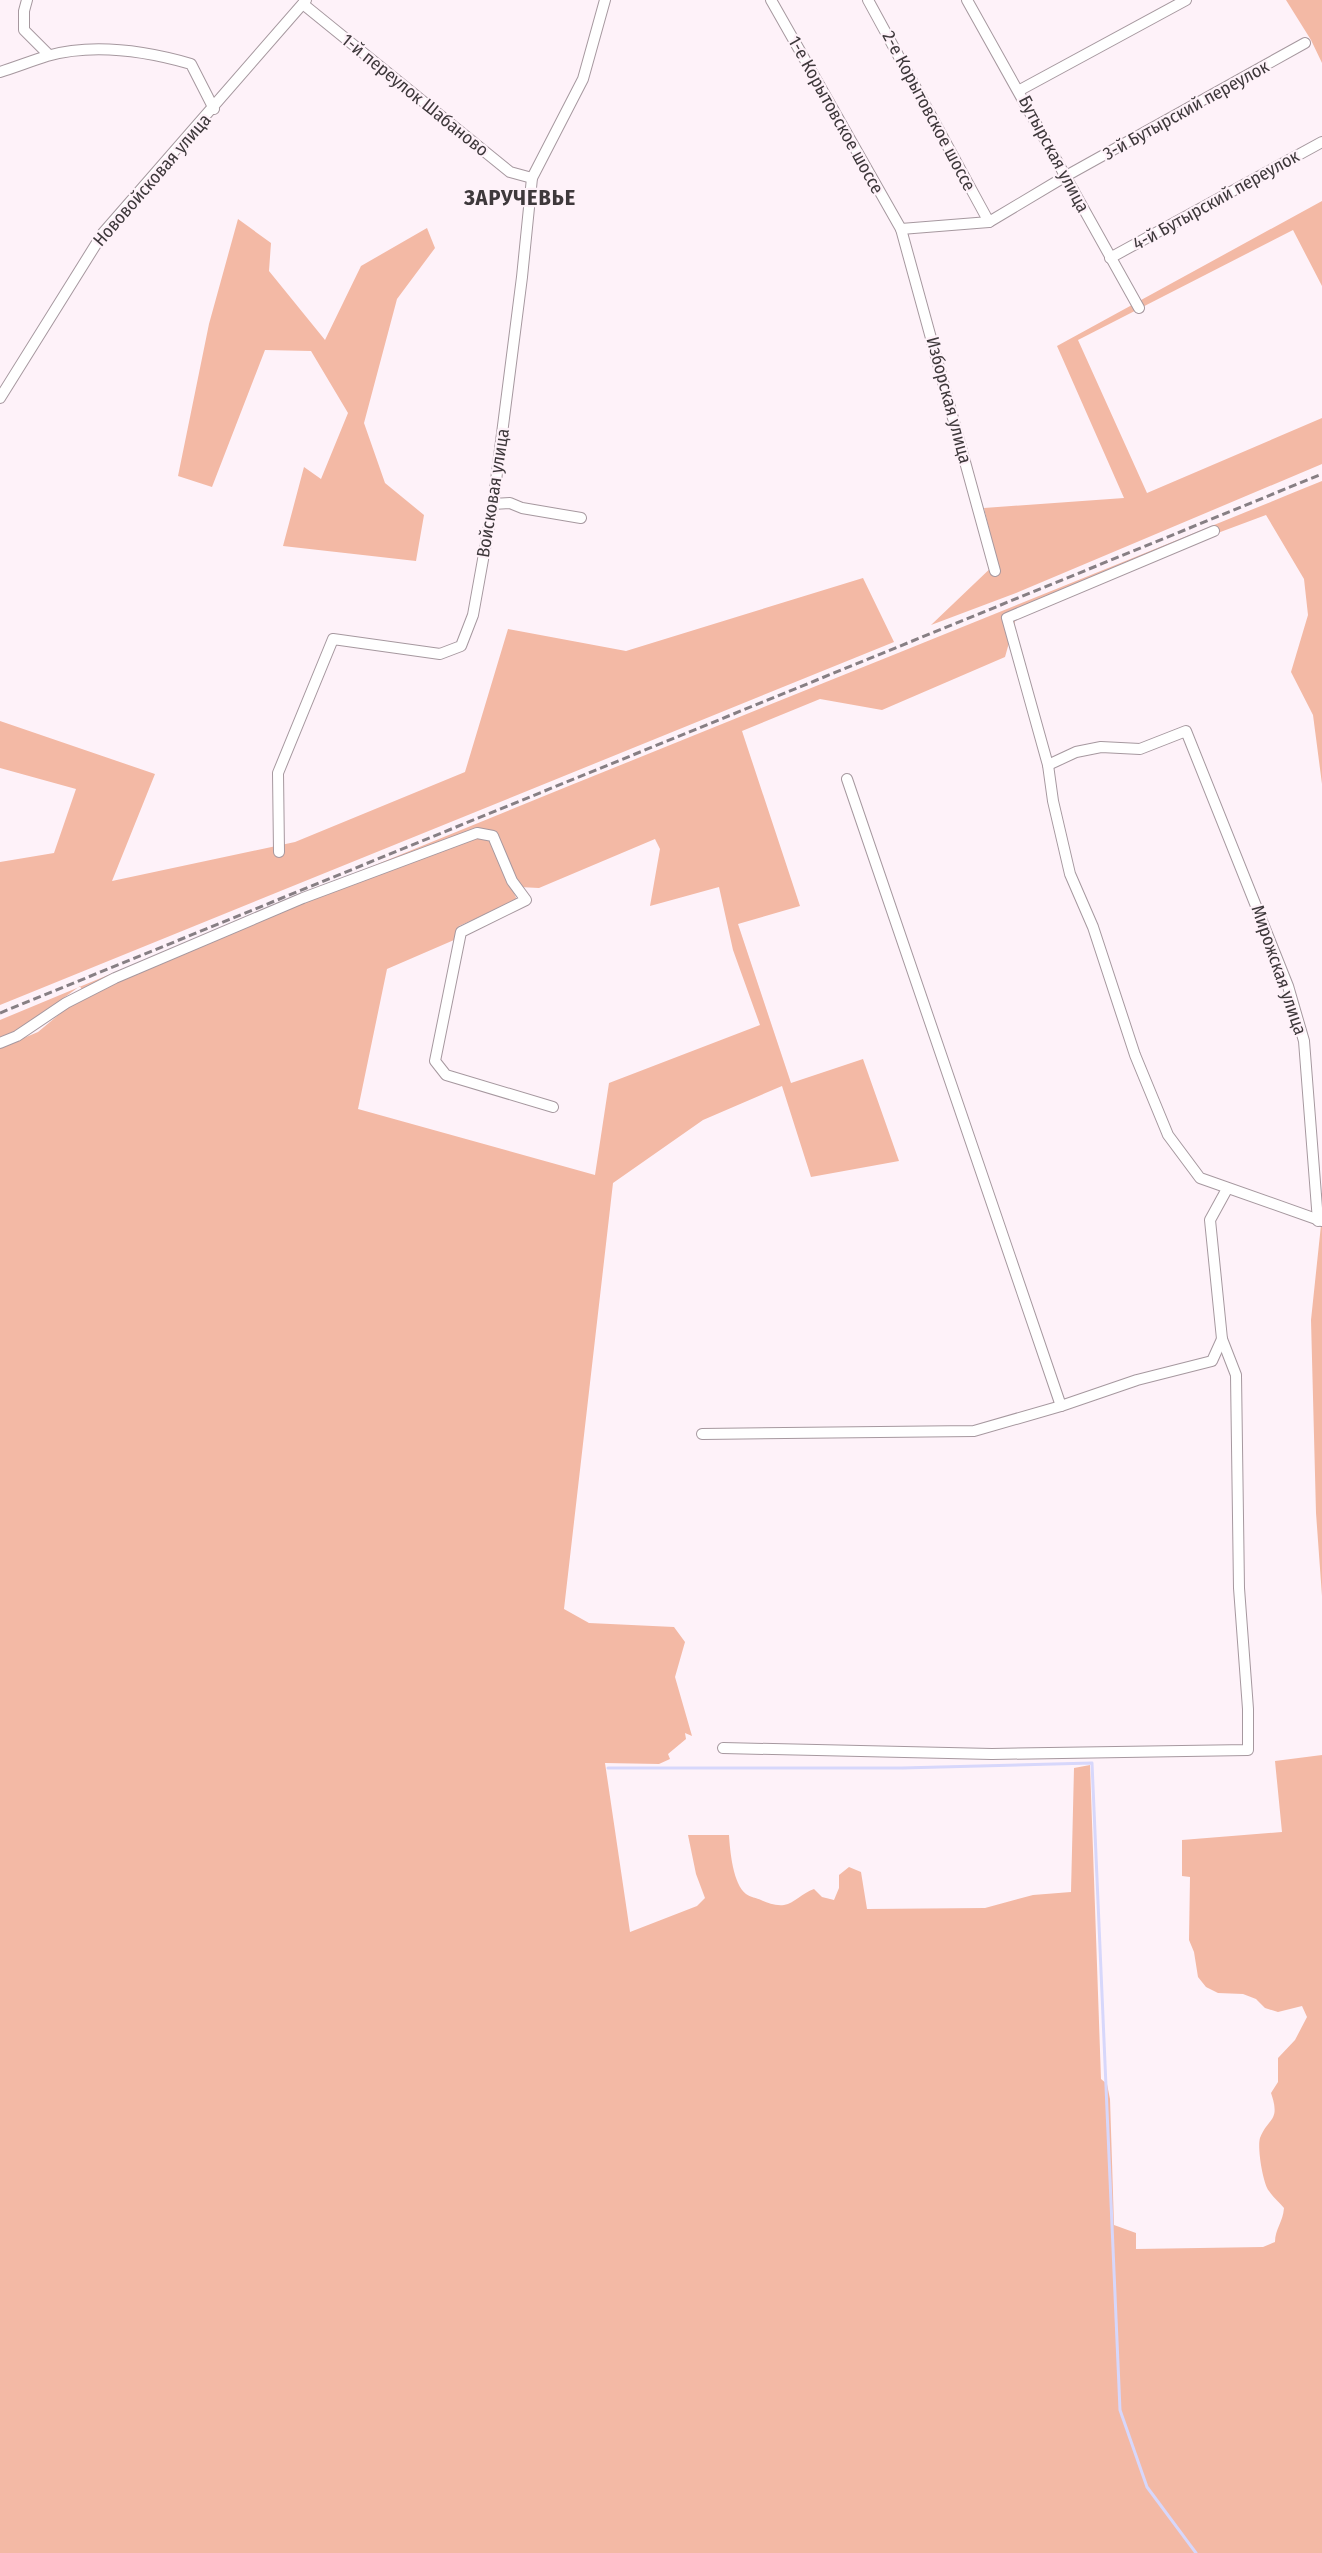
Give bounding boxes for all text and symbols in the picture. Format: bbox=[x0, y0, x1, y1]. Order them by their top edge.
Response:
street label: 2-е Корытовское шоссе bbox=[878, 27, 981, 195]
street label: 1-й переулок Шабаново bbox=[337, 29, 493, 161]
street label: 1-е Корытовское шоссе bbox=[783, 32, 889, 198]
street label: 3-й Бутырский переулок bbox=[1099, 55, 1273, 165]
street label: Бутырская улица bbox=[1014, 92, 1094, 216]
street label: Нововойсковая улица bbox=[88, 109, 216, 251]
street label: 4-й Бутырский переулок bbox=[1129, 145, 1304, 255]
district label: ЗАРУЧЕВЬЕ bbox=[463, 184, 576, 211]
street label: Изборская улица bbox=[922, 334, 977, 466]
street label: Войсковая улица bbox=[472, 427, 514, 559]
street label: Мирожская улица bbox=[1247, 902, 1312, 1038]

